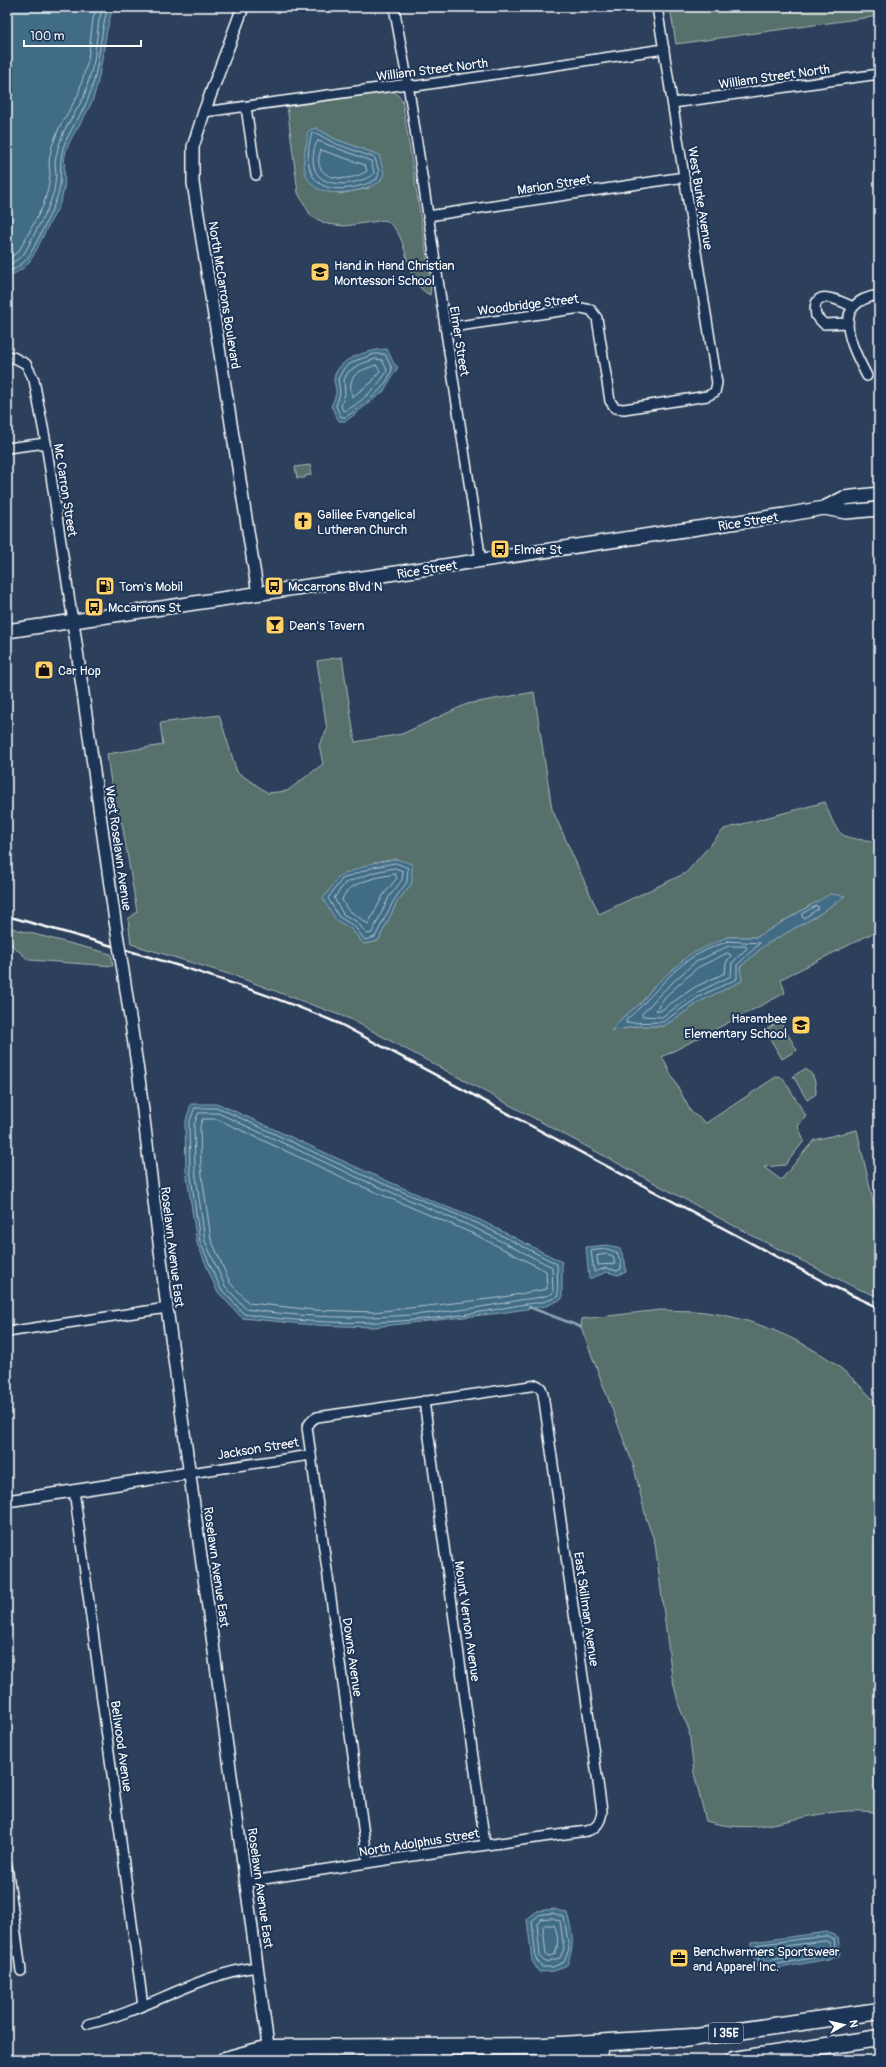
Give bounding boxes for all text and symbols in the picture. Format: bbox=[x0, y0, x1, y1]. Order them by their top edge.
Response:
scale bar bbox=[24, 22, 141, 48]
text: 100 m bbox=[30, 29, 65, 44]
street label: William Street North bbox=[375, 55, 489, 85]
street label: William Street North bbox=[717, 61, 831, 93]
street label: West Burke Avenue bbox=[684, 145, 716, 252]
street label: Marion Street bbox=[516, 171, 593, 199]
street label: North McCarrons Boulevard bbox=[204, 220, 244, 370]
place label: Hand in Hand Christian Montessori School bbox=[334, 258, 455, 289]
school or university icon: Hand in Hand Christian Montessori School bbox=[309, 261, 331, 283]
street label: Woodbridge Street bbox=[476, 291, 581, 319]
street label: Elmer Street bbox=[446, 305, 473, 378]
street label: Mc Carron Street bbox=[50, 442, 80, 539]
place label: Galilee Evangelical Lutheran Church bbox=[317, 507, 416, 538]
street label: Rice Street bbox=[717, 509, 780, 535]
church icon: Galilee Evangelical Lutheran Church bbox=[292, 510, 314, 532]
bus stop icon: Elmer St bbox=[489, 538, 511, 560]
place label: Elmer St bbox=[514, 542, 563, 558]
street label: Rice Street bbox=[396, 557, 459, 583]
fuel station icon: Tom's Mobil bbox=[94, 575, 116, 597]
bus stop icon: Mccarrons Blvd N bbox=[263, 575, 285, 597]
place label: Tom's Mobil bbox=[119, 579, 183, 595]
place label: Mccarrons Blvd N bbox=[288, 579, 383, 595]
bus stop icon: Mccarrons St bbox=[83, 596, 105, 618]
place label: Mccarrons St bbox=[108, 600, 182, 616]
bar icon: Dean's Tavern bbox=[264, 614, 286, 636]
place label: Dean's Tavern bbox=[289, 618, 365, 634]
shop icon: Car Hop bbox=[33, 659, 55, 681]
place label: Car Hop bbox=[58, 663, 101, 679]
street label: West Roselawn Avenue bbox=[101, 785, 135, 912]
place label: Harambee Elementary School bbox=[684, 1011, 788, 1042]
school or university icon: Harambee Elementary School bbox=[790, 1014, 812, 1036]
street label: Roselawn Avenue East bbox=[157, 1186, 187, 1309]
street label: Jackson Street bbox=[216, 1435, 301, 1463]
street label: Roselawn Avenue East bbox=[200, 1506, 232, 1629]
street label: East Skillman Avenue bbox=[570, 1551, 602, 1668]
street label: Mount Vernon Avenue bbox=[451, 1560, 483, 1683]
street label: Downs Avenue bbox=[339, 1617, 366, 1698]
street label: Bellwood Avenue bbox=[107, 1700, 135, 1793]
street label: North Adolphus Street bbox=[358, 1825, 481, 1860]
street label: Roselawn Avenue East bbox=[244, 1827, 276, 1950]
place label: Benchwarmers Sportswear and Apparel Inc. bbox=[693, 1944, 840, 1975]
office icon: Benchwarmers Sportswear and Apparel Inc. bbox=[668, 1947, 690, 1969]
north arrow bbox=[824, 2005, 864, 2045]
text: N bbox=[846, 2019, 860, 2029]
road number: I 35E bbox=[709, 2023, 743, 2043]

